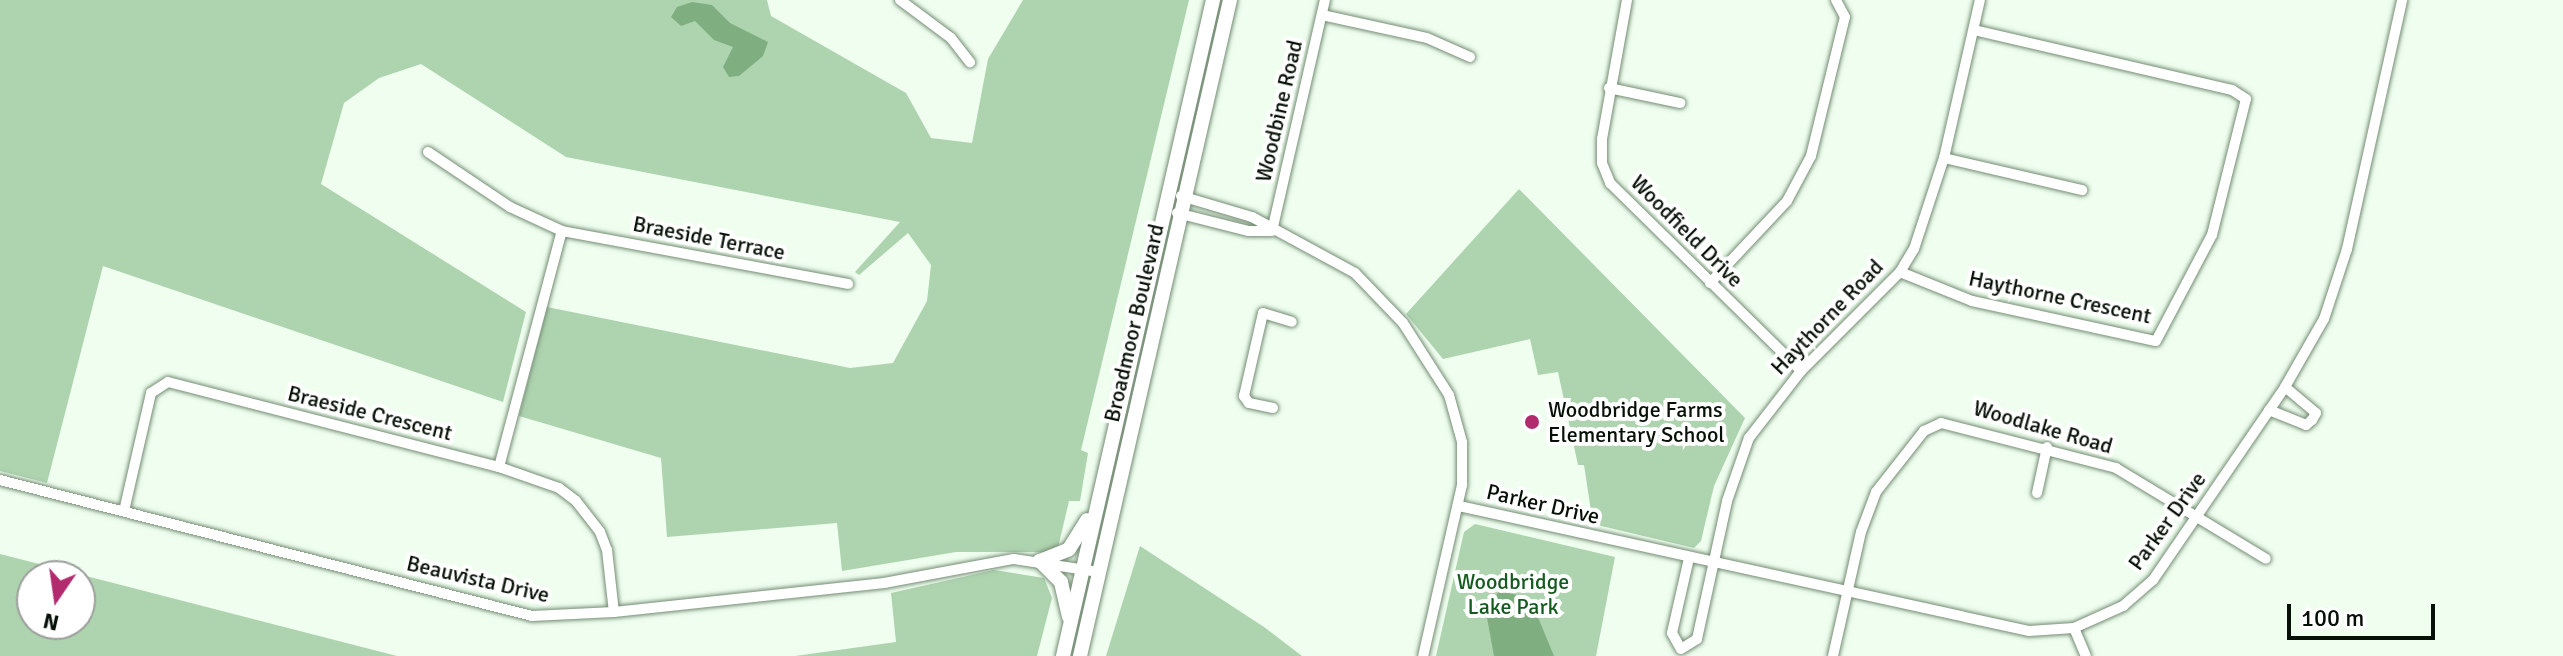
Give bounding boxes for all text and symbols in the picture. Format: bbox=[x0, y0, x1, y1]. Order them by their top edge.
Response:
street label: Woodbine Road bbox=[1250, 37, 1308, 185]
street label: Woodfield Drive bbox=[1625, 169, 1749, 293]
street label: Braeside Terrace bbox=[631, 210, 787, 266]
street label: Broadmoor Boulevard bbox=[1098, 221, 1170, 425]
street label: Haythorne Road bbox=[1765, 254, 1889, 380]
street label: Haythorne Crescent bbox=[1966, 265, 2154, 329]
street label: Braeside Crescent bbox=[285, 380, 455, 446]
street label: Woodlake Road bbox=[1970, 395, 2116, 459]
place label: Woodbridge Farms Elementary School bbox=[1548, 396, 1725, 448]
marker: Woodbridge Farms Elementary School bbox=[1523, 413, 1541, 431]
street label: Parker Drive bbox=[2123, 467, 2211, 575]
street label: Parker Drive bbox=[1484, 478, 1602, 530]
street label: Beauvista Drive bbox=[404, 550, 552, 608]
north arrow bbox=[16, 560, 96, 640]
park label: Woodbridge Lake Park bbox=[1457, 568, 1569, 620]
scale bar bbox=[2291, 588, 2439, 638]
text: 100 m bbox=[2301, 603, 2364, 633]
text: N bbox=[40, 607, 61, 637]

